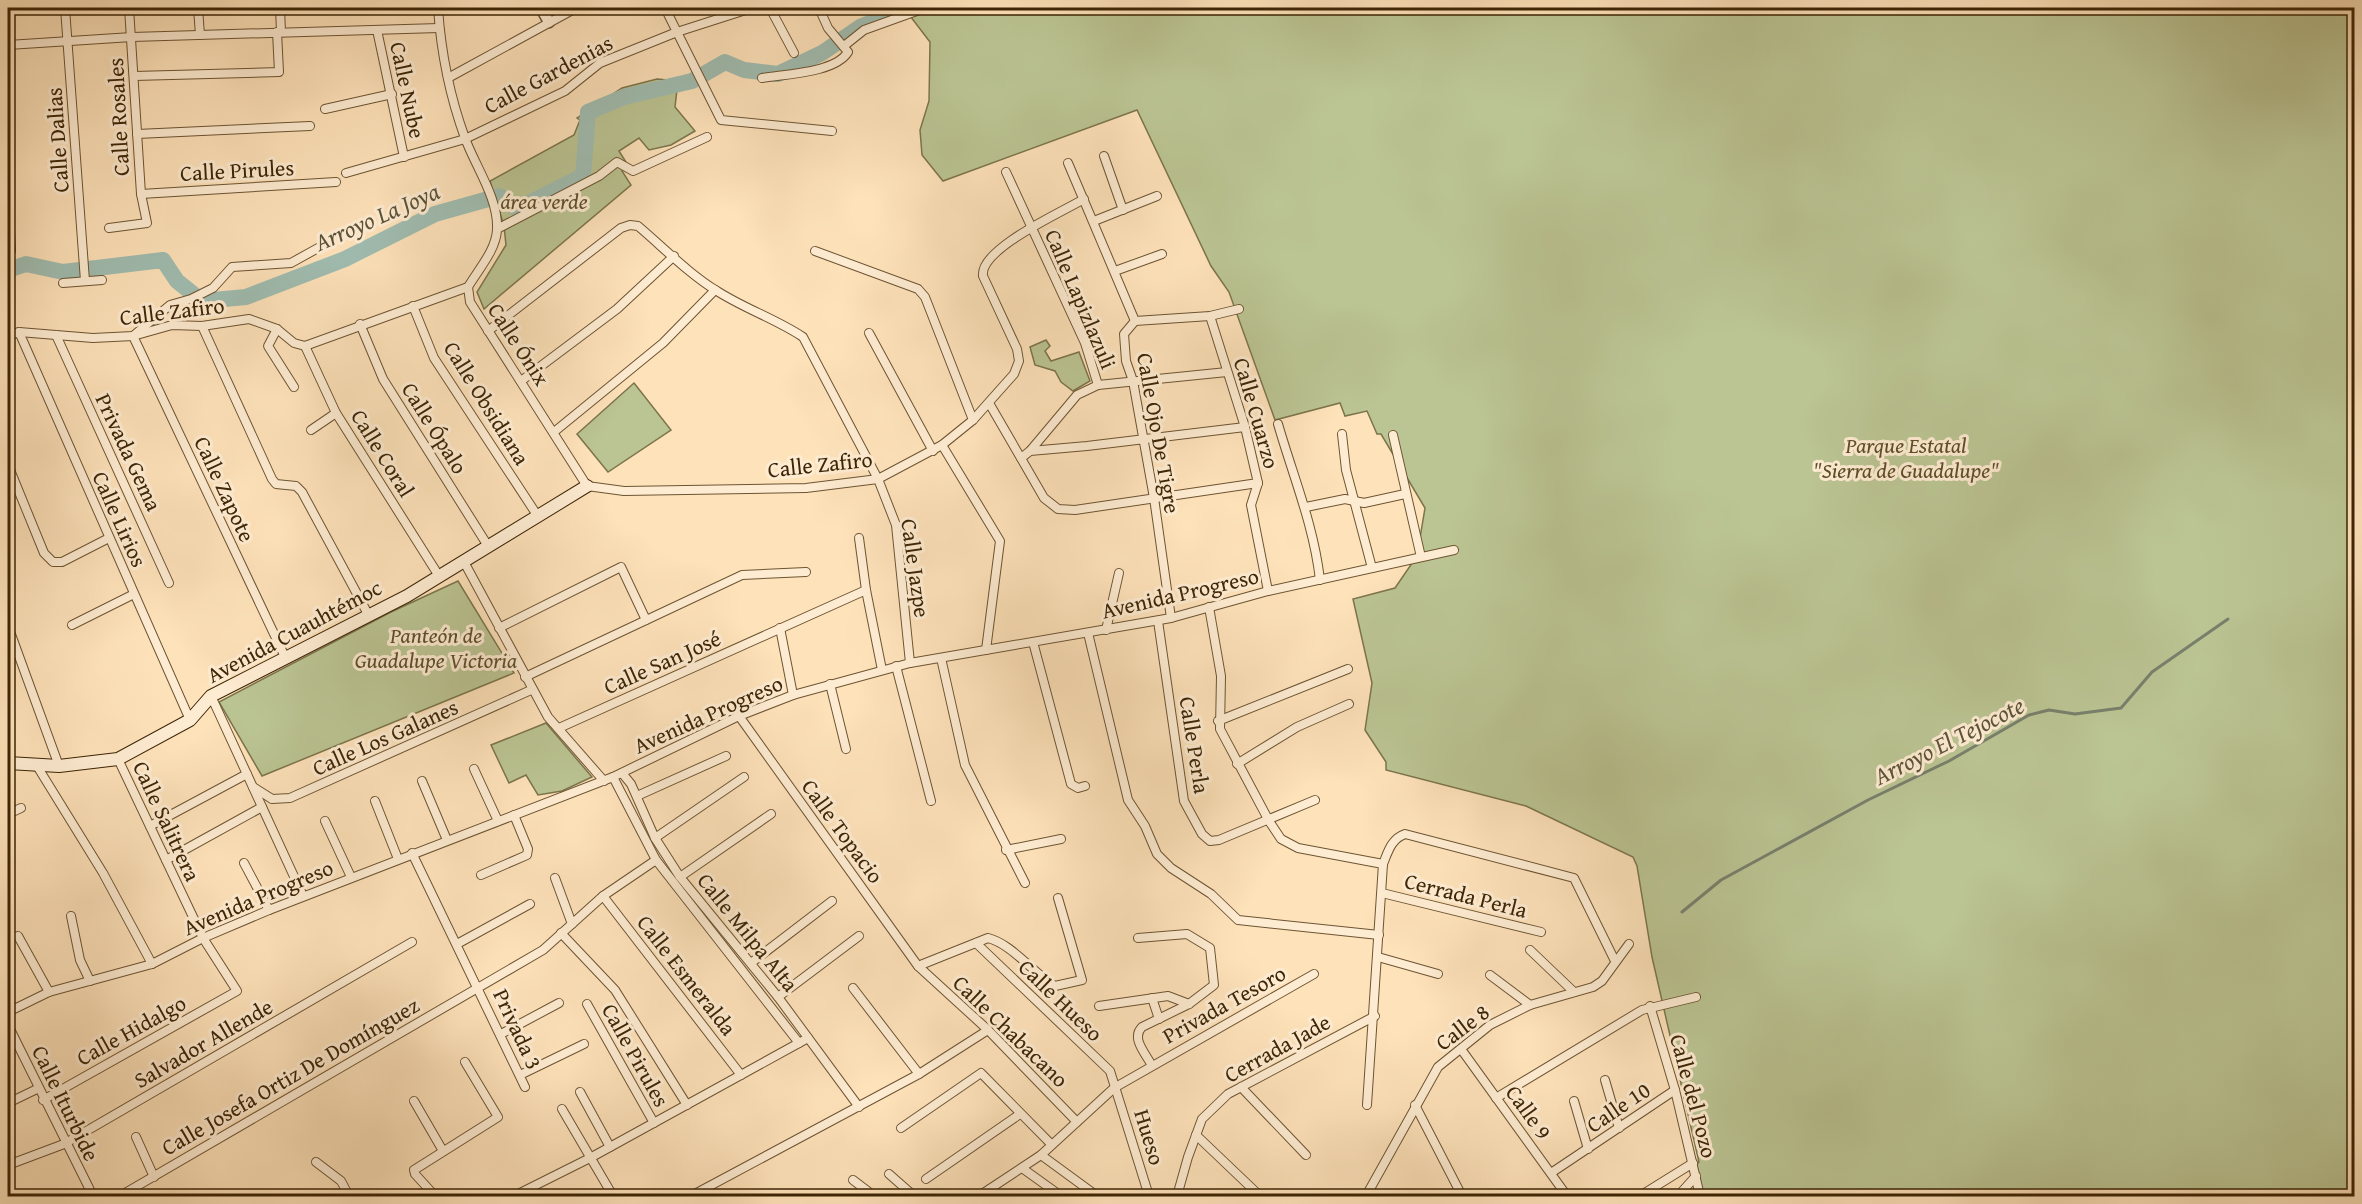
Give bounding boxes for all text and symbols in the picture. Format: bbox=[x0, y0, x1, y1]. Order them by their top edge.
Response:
street label: Calle Gardenias bbox=[478, 27, 618, 121]
street label: Calle Nube bbox=[382, 39, 434, 141]
street label: Calle Rosales bbox=[99, 57, 137, 177]
street label: Calle Dalias bbox=[37, 86, 77, 194]
street label: Calle Pirules bbox=[179, 151, 295, 189]
water label: Arroyo La Joya bbox=[308, 173, 445, 260]
park label: área verde bbox=[500, 185, 588, 217]
street label: Calle Lapizlazuli bbox=[1037, 224, 1125, 374]
street label: Calle Zafiro bbox=[118, 289, 226, 333]
street label: Calle Ónix bbox=[480, 296, 558, 392]
street label: Calle Obsidiana bbox=[436, 335, 538, 472]
street label: Calle Ojo De Tigre bbox=[1129, 350, 1189, 516]
street label: Calle Cuarzo bbox=[1226, 354, 1288, 472]
street label: Calle Ópalo bbox=[394, 376, 476, 480]
street label: Privada Gema bbox=[88, 388, 171, 517]
street label: Calle Coral bbox=[343, 403, 423, 503]
park label: Parque Estatal "Sierra de Guadalupe" bbox=[1813, 429, 1999, 486]
street label: Calle Zapote bbox=[187, 431, 263, 547]
street label: Calle Zafiro bbox=[766, 443, 874, 485]
street label: Calle Lirios bbox=[85, 466, 155, 572]
street label: Calle Jazpe bbox=[893, 517, 939, 619]
street label: Avenida Progreso bbox=[1098, 559, 1262, 627]
street label: Avenida Cuauhtémoc bbox=[201, 571, 387, 691]
park label: Panteón de Guadalupe Victoria bbox=[355, 619, 517, 676]
street label: Calle San José bbox=[598, 622, 726, 702]
street label: Avenida Progreso bbox=[628, 667, 788, 761]
water label: Arroyo El Tejocote bbox=[1867, 687, 2030, 794]
street label: Calle Los Galanes bbox=[307, 691, 463, 783]
street label: Calle Perla bbox=[1172, 694, 1219, 796]
street label: Calle Salitrera bbox=[125, 756, 209, 887]
street label: Calle Topacio bbox=[794, 772, 892, 890]
street label: Avenida Progreso bbox=[178, 851, 338, 943]
street label: Cerrada Perla bbox=[1401, 864, 1531, 926]
street label: Calle Milpa Alta bbox=[690, 866, 806, 999]
street label: Calle Esmeralda bbox=[630, 908, 745, 1043]
street label: Calle Hueso bbox=[1012, 951, 1110, 1049]
street label: Privada Tesoro bbox=[1156, 957, 1292, 1051]
street label: Calle Chabacano bbox=[946, 967, 1076, 1095]
street label: Privada 3 bbox=[485, 983, 551, 1075]
street label: Calle Hidalgo bbox=[70, 987, 192, 1073]
street label: Calle Josefa Ortiz De Domínguez bbox=[155, 989, 425, 1163]
street label: Salvador Allende bbox=[128, 990, 278, 1096]
street label: Calle 8 bbox=[1428, 996, 1496, 1058]
street label: Calle Pirules bbox=[594, 997, 678, 1113]
street label: Cerrada Jade bbox=[1218, 1006, 1336, 1090]
street label: Calle del Pozo bbox=[1662, 1031, 1726, 1161]
street label: Calle Iturbide bbox=[24, 1040, 108, 1166]
street label: Calle 10 bbox=[1580, 1074, 1656, 1140]
street label: Calle 9 bbox=[1498, 1078, 1560, 1146]
street label: Hueso bbox=[1126, 1105, 1174, 1169]

